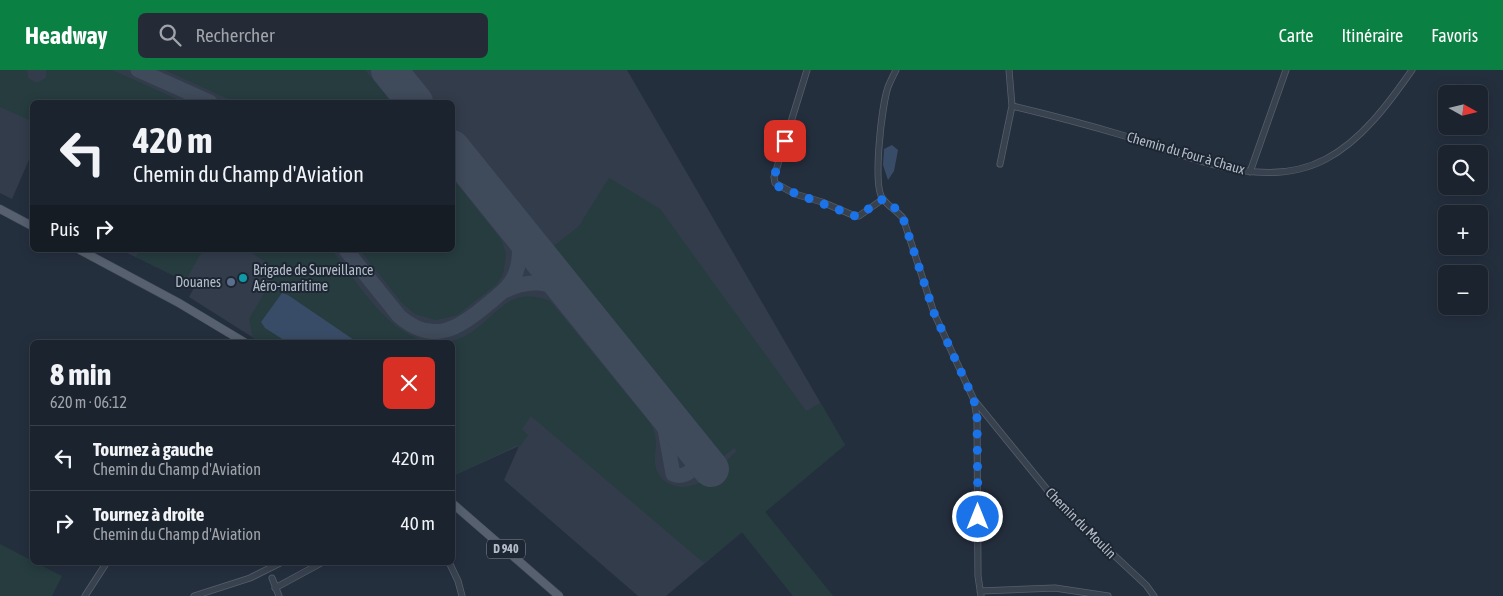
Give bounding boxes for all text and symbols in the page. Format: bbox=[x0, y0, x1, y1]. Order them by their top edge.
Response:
search box bbox=[138, 13, 488, 58]
icon: search bbox=[156, 21, 184, 49]
text: Headway bbox=[25, 22, 108, 49]
text: Rechercher bbox=[196, 24, 275, 46]
text: Carte bbox=[1279, 25, 1313, 46]
text: Itinéraire bbox=[1341, 25, 1403, 46]
text: Favoris bbox=[1431, 25, 1478, 46]
north arrow bbox=[1438, 85, 1488, 135]
map controls bbox=[1438, 85, 1488, 315]
icon: left bbox=[50, 120, 115, 185]
text: 420 m bbox=[133, 120, 212, 160]
pin bbox=[764, 120, 806, 162]
icon: arrive bbox=[771, 127, 799, 155]
street label: Chemin du Four à Chaux bbox=[1125, 129, 1247, 178]
button: search bbox=[1438, 145, 1488, 195]
text: Chemin du Champ d'Aviation bbox=[133, 161, 364, 187]
button: + bbox=[1438, 205, 1488, 255]
icon: right bbox=[90, 215, 118, 243]
text: Puis bbox=[50, 218, 80, 240]
place label: Brigade de Surveillance Aéro-maritime bbox=[253, 262, 373, 294]
button: − bbox=[1438, 265, 1488, 315]
marker: Brigade de Surveillance Aéro-maritime bbox=[237, 272, 249, 284]
place label: Douanes bbox=[175, 274, 221, 290]
marker: Douanes bbox=[225, 276, 237, 288]
text: 8 min bbox=[50, 357, 111, 391]
button: close bbox=[383, 357, 435, 409]
text: 620 m · 06:12 bbox=[50, 393, 127, 411]
text: Tournez à gauche bbox=[93, 438, 213, 460]
icon: left bbox=[50, 444, 78, 472]
text: 420 m bbox=[392, 447, 435, 469]
text: Chemin du Champ d'Aviation bbox=[93, 460, 261, 478]
street label: Chemin du Moulin bbox=[1042, 484, 1120, 562]
position arrow bbox=[951, 490, 1003, 542]
text: Tournez à droite bbox=[93, 503, 204, 525]
icon: right bbox=[50, 509, 78, 537]
text: 40 m bbox=[401, 512, 435, 534]
text: Chemin du Champ d'Aviation bbox=[93, 525, 261, 543]
road number: D 940 bbox=[487, 539, 525, 558]

